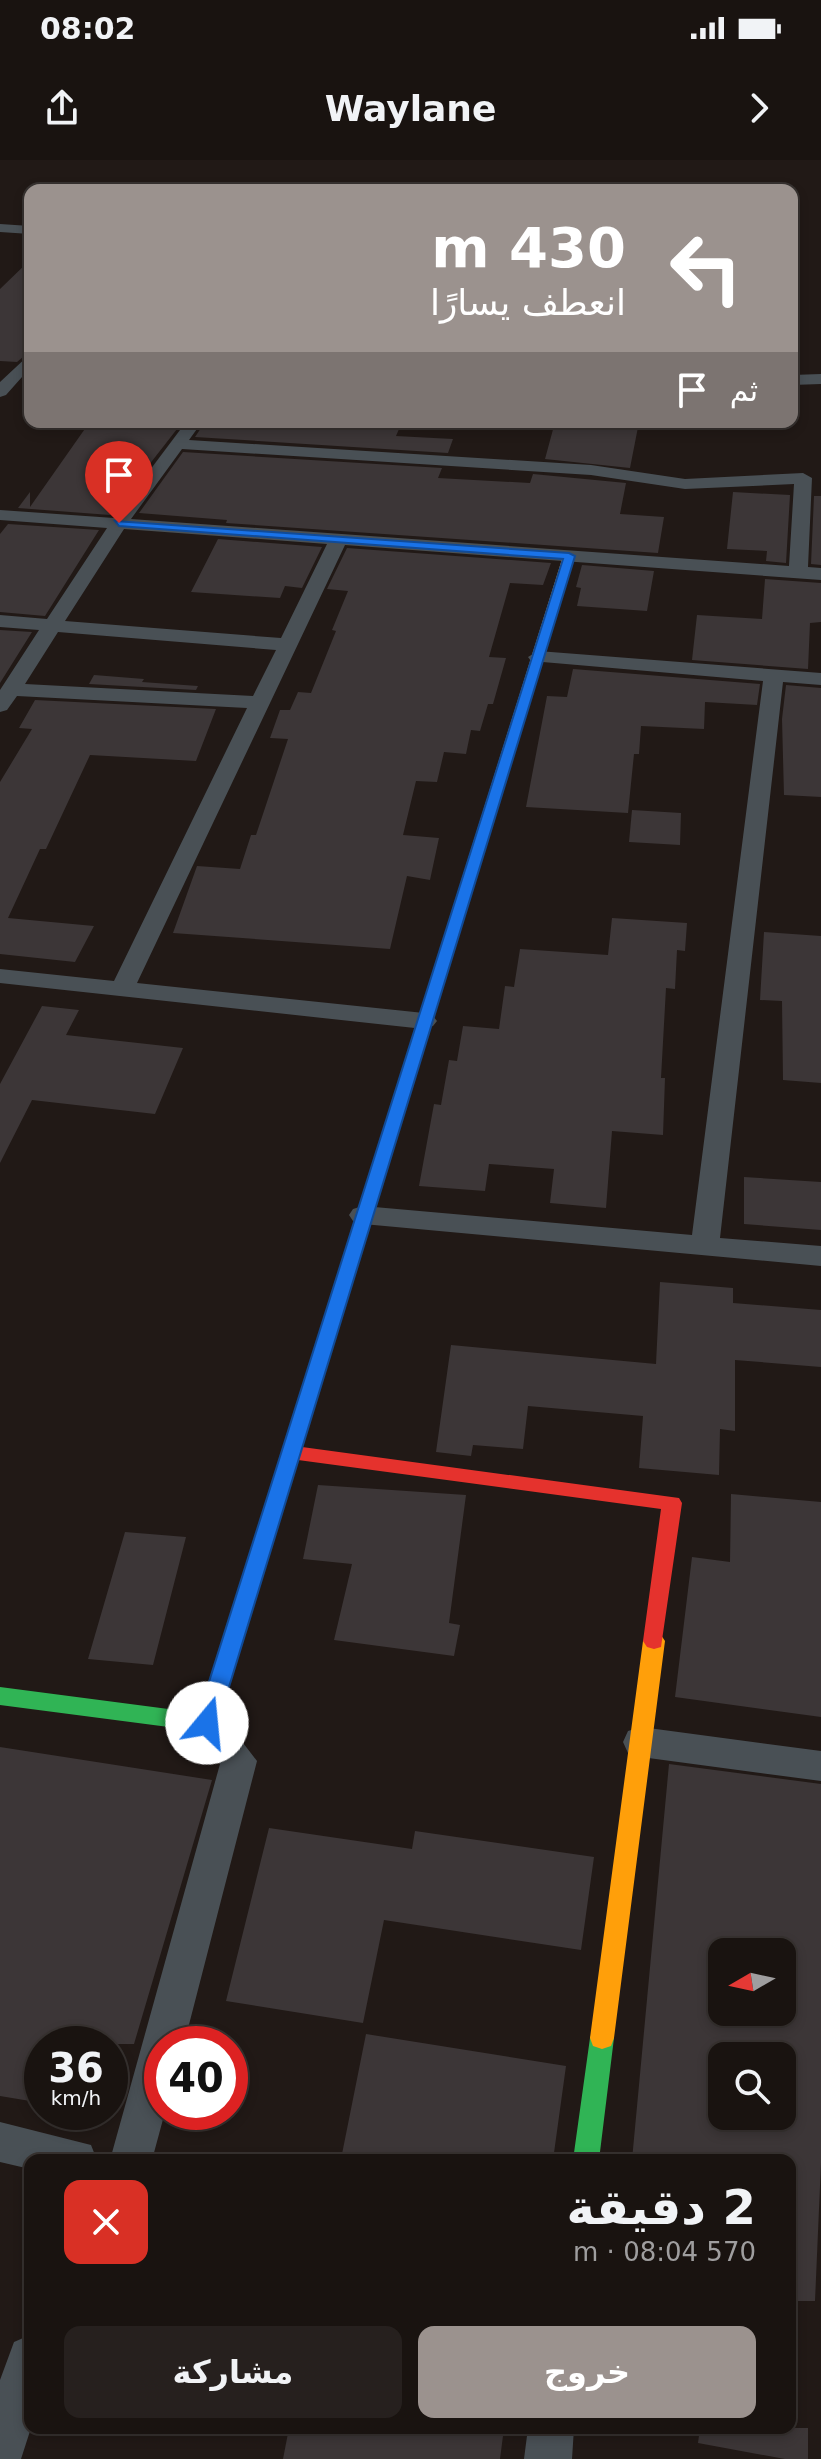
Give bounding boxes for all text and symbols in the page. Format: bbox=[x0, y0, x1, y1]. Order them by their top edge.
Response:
text: 08:02 bbox=[40, 11, 136, 46]
icon: share bbox=[40, 86, 84, 130]
icon: forward bbox=[737, 86, 781, 130]
text: Waylane bbox=[325, 88, 496, 129]
text: 430 m bbox=[431, 215, 626, 280]
icon: left bbox=[654, 216, 758, 320]
text: انعطف يسارًا bbox=[430, 282, 626, 323]
icon: arrive bbox=[670, 368, 714, 412]
text: ثم bbox=[730, 373, 758, 408]
pin bbox=[85, 441, 153, 523]
icon: arrive bbox=[97, 453, 141, 497]
position arrow bbox=[165, 1681, 249, 1765]
north arrow bbox=[708, 1938, 796, 2026]
map controls bbox=[708, 1938, 796, 2130]
speed limit sign: 40 bbox=[144, 2026, 248, 2130]
button: search bbox=[708, 2042, 796, 2130]
text: 36 bbox=[48, 2045, 104, 2091]
text: km/h bbox=[51, 2086, 101, 2110]
text: 2 دقيقة bbox=[567, 2179, 756, 2235]
button: close bbox=[64, 2180, 148, 2264]
text: 570 m · 08:04 bbox=[573, 2237, 756, 2267]
button: مشاركة bbox=[64, 2326, 402, 2418]
button: خروج bbox=[418, 2326, 756, 2418]

